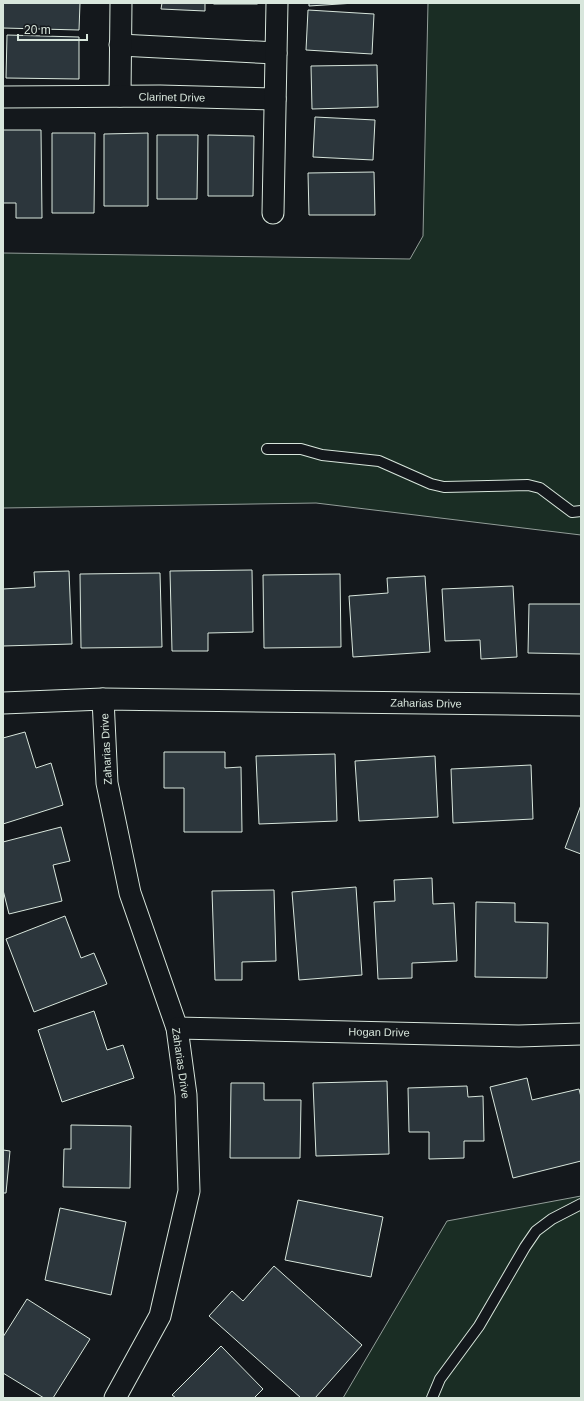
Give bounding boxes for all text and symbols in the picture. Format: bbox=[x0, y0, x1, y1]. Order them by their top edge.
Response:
scale bar bbox=[18, 16, 87, 42]
text: 20 m bbox=[24, 23, 51, 37]
street label: Clarinet Drive bbox=[139, 90, 205, 104]
street label: Zaharias Drive bbox=[390, 696, 462, 710]
street label: Zaharias Drive bbox=[98, 713, 114, 785]
street label: Hogan Drive bbox=[348, 1025, 410, 1039]
street label: Zaharias Drive bbox=[170, 1027, 192, 1099]

